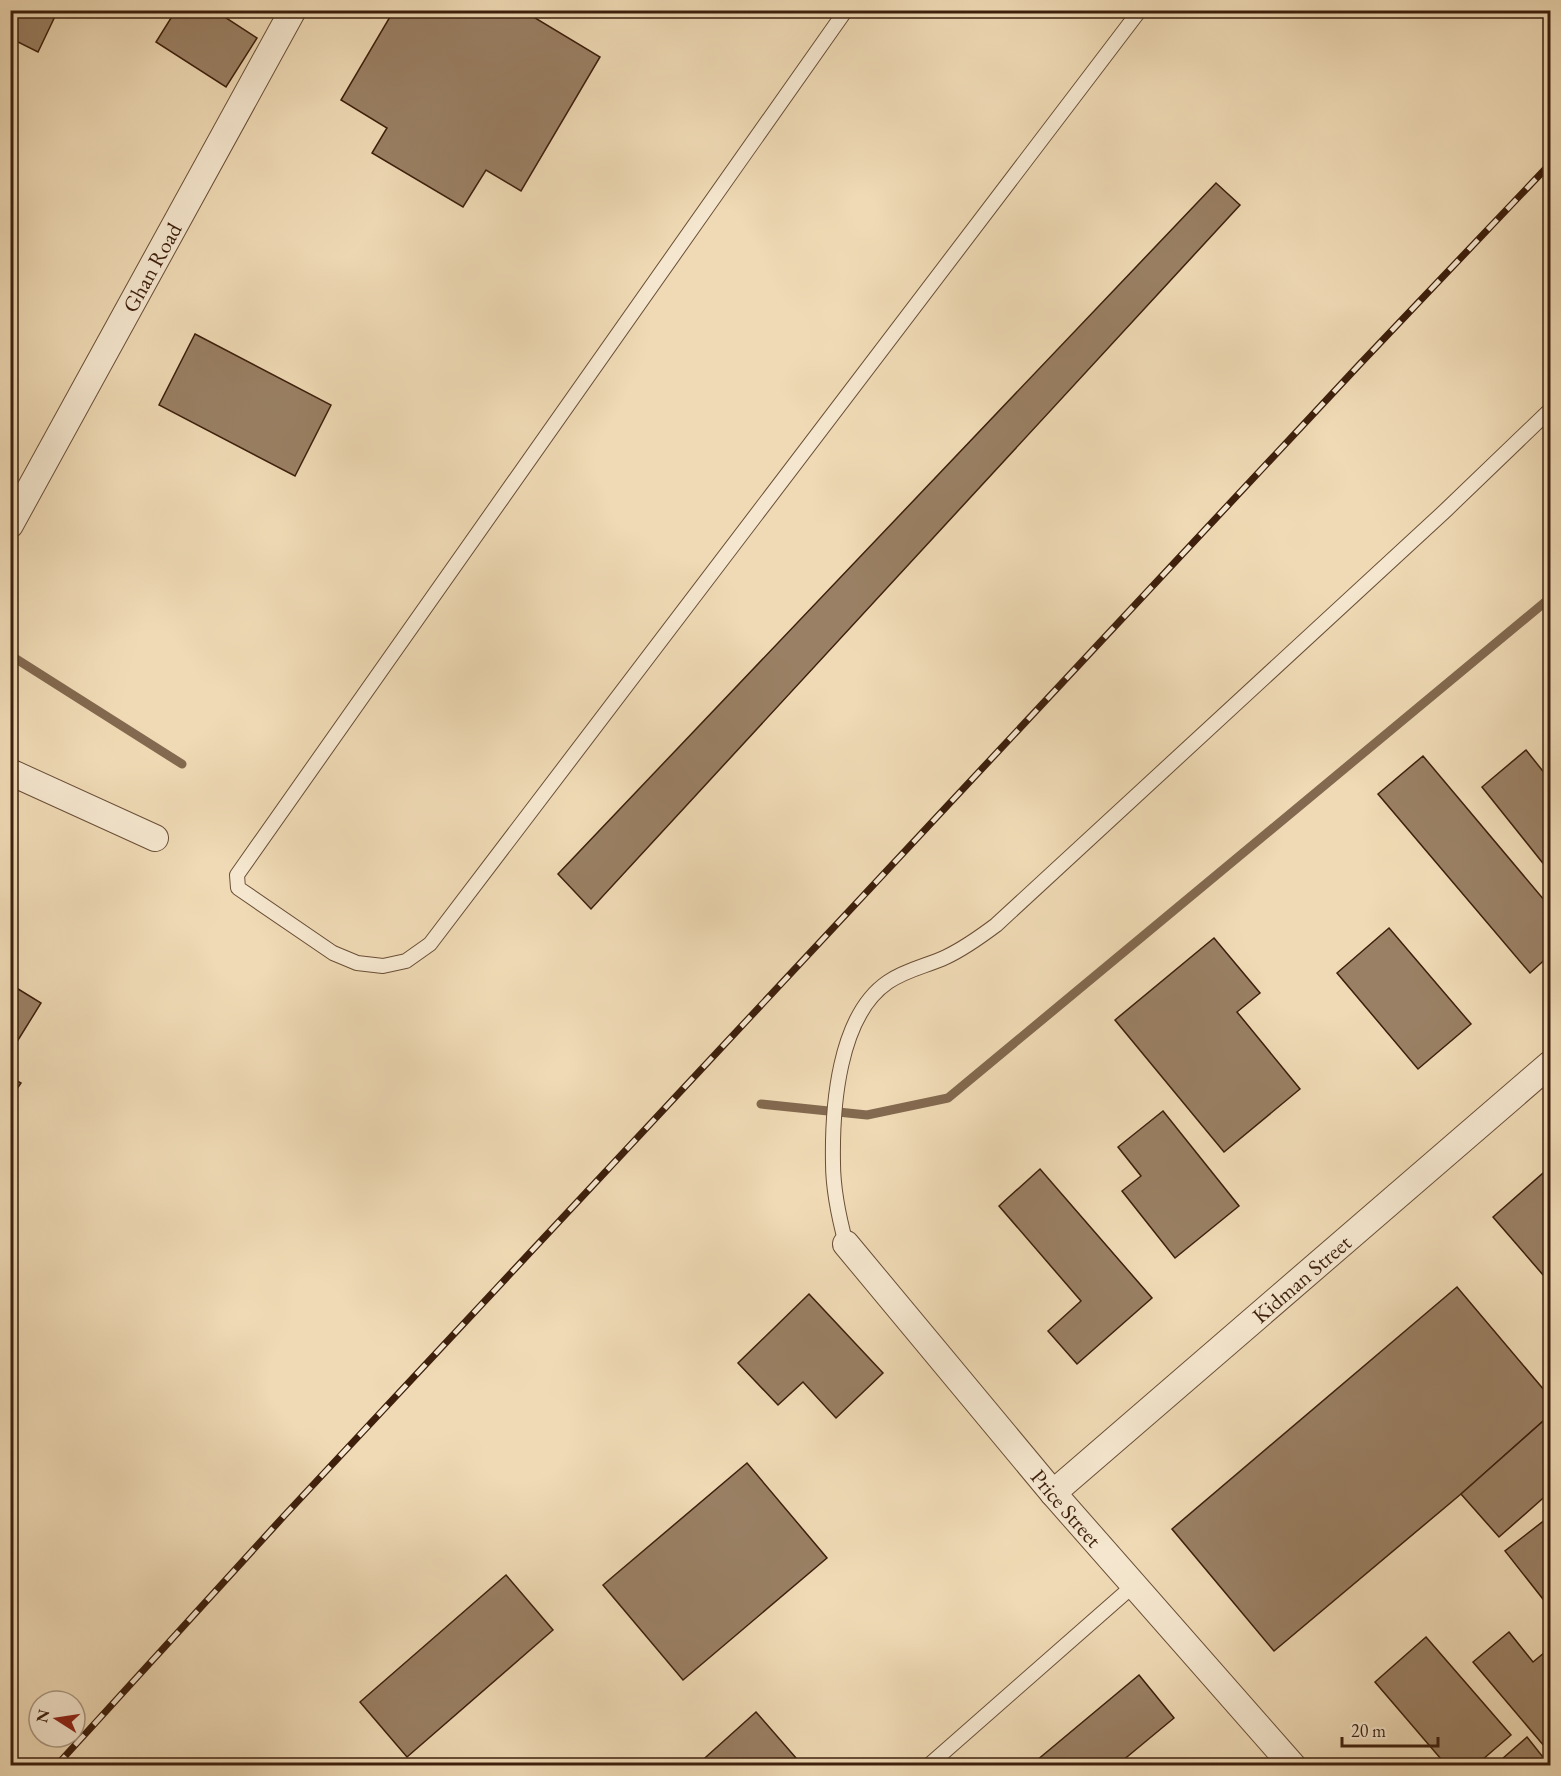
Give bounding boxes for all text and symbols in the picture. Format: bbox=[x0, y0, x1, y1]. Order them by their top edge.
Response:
street label: Ghan Road bbox=[115, 217, 188, 317]
street label: Kidman Street bbox=[1246, 1228, 1357, 1329]
street label: Price Street bbox=[1024, 1463, 1109, 1553]
north arrow bbox=[27, 1689, 87, 1749]
text: N bbox=[31, 1707, 54, 1725]
scale bar bbox=[1342, 1710, 1438, 1748]
text: 20 m bbox=[1351, 1719, 1386, 1742]

